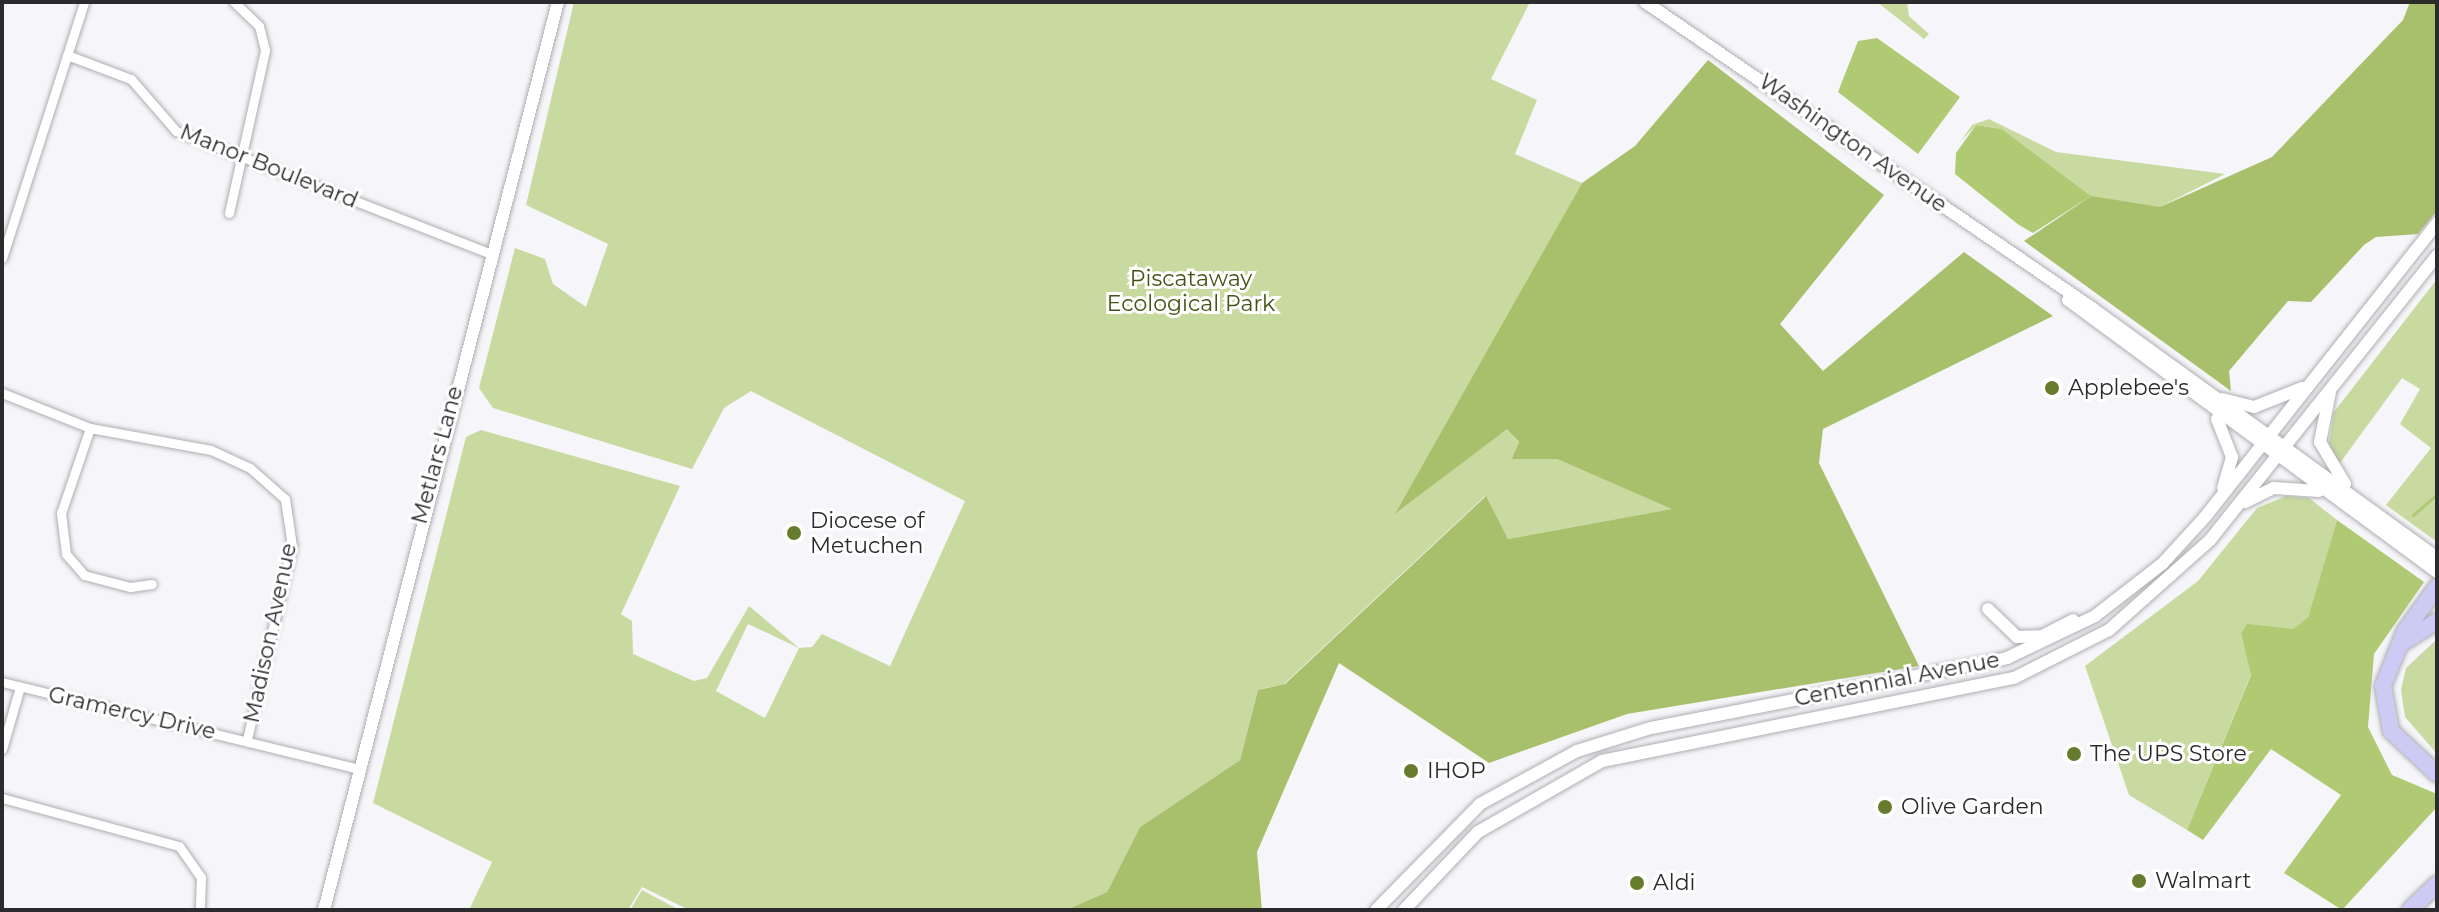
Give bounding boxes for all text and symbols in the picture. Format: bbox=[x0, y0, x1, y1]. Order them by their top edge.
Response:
street label: Washington Avenue bbox=[1754, 68, 1952, 218]
street label: Manor Boulevard bbox=[176, 118, 362, 214]
park label: Piscataway Ecological Park bbox=[1107, 265, 1275, 316]
place label: Applebee's bbox=[2068, 375, 2189, 401]
marker: Applebee's bbox=[2043, 379, 2061, 397]
street label: Metlars Lane bbox=[406, 383, 468, 527]
place label: Diocese of Metuchen bbox=[810, 507, 924, 558]
marker: Diocese of Metuchen bbox=[785, 524, 803, 542]
street label: Madison Avenue bbox=[238, 541, 302, 725]
street label: Centennial Avenue bbox=[1792, 646, 2002, 712]
street label: Gramercy Drive bbox=[46, 681, 218, 745]
place label: The UPS Store bbox=[2090, 741, 2247, 767]
marker: The UPS Store bbox=[2065, 745, 2083, 763]
place label: IHOP bbox=[1427, 758, 1486, 784]
marker: IHOP bbox=[1402, 762, 1420, 780]
place label: Olive Garden bbox=[1901, 794, 2044, 820]
marker: Olive Garden bbox=[1876, 798, 1894, 816]
place label: Walmart bbox=[2155, 868, 2252, 894]
place label: Aldi bbox=[1653, 870, 1696, 896]
marker: Walmart bbox=[2130, 872, 2148, 890]
marker: Aldi bbox=[1628, 874, 1646, 892]

